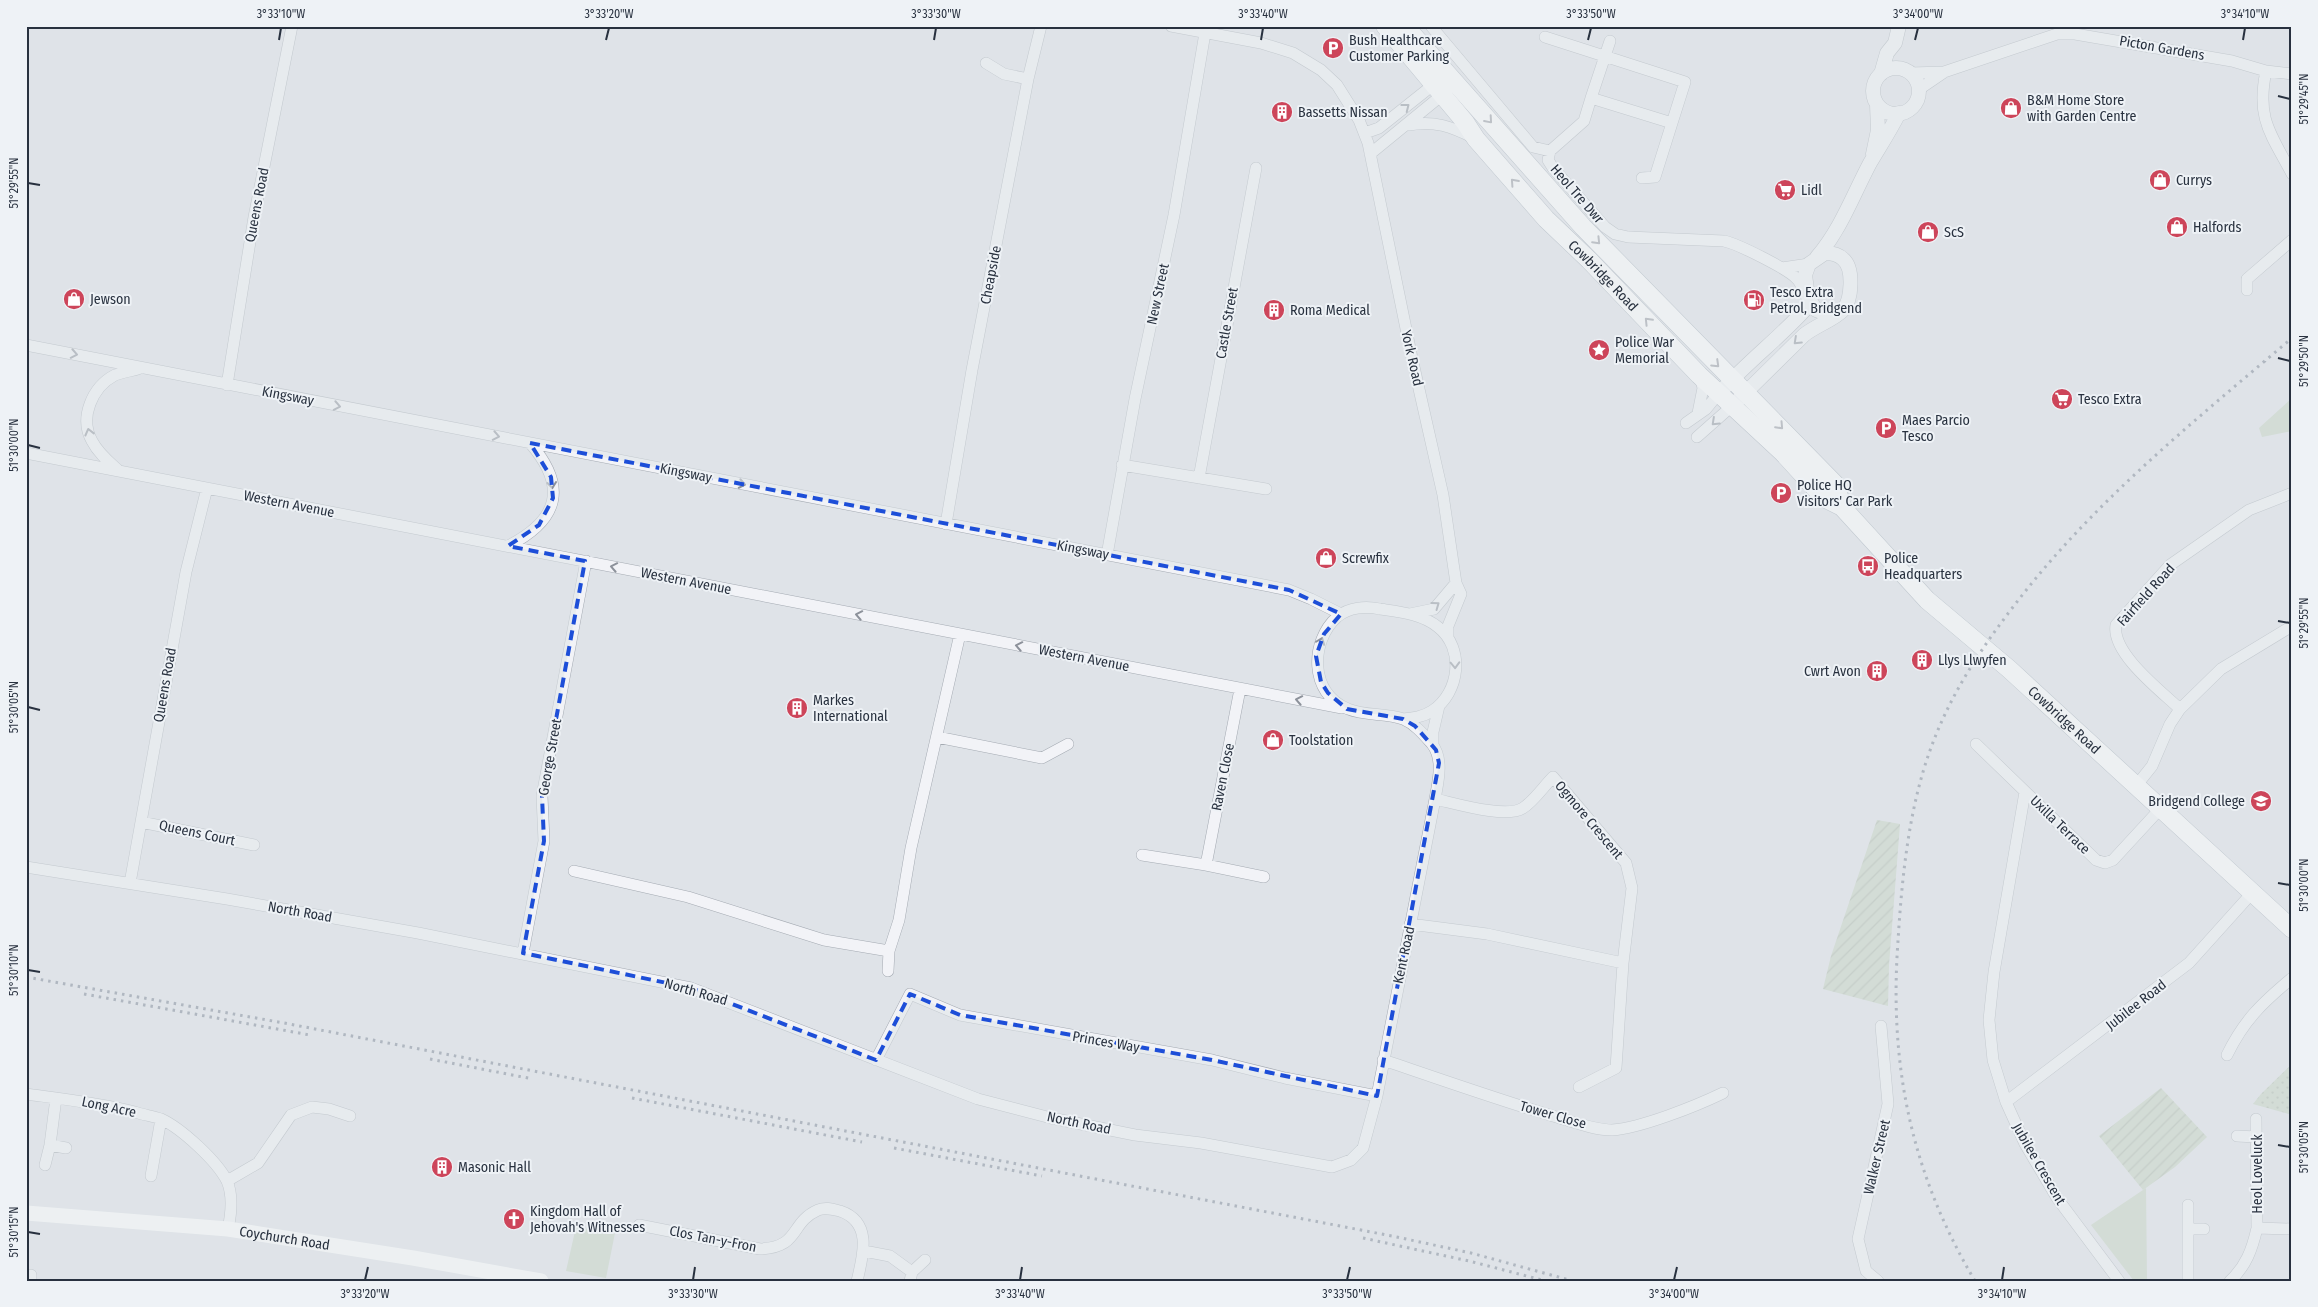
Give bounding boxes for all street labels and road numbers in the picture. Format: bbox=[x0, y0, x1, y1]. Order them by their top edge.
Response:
street label: Picton Gardens bbox=[2118, 32, 2206, 64]
street label: Heol Tre Dwr bbox=[1547, 161, 1607, 227]
street label: Queens Road bbox=[241, 166, 273, 244]
street label: Cowbridge Road bbox=[1565, 237, 1642, 314]
street label: Cheapside bbox=[977, 244, 1005, 306]
street label: New Street bbox=[1143, 261, 1173, 326]
street label: Castle Street bbox=[1212, 285, 1242, 360]
street label: York Road bbox=[1397, 328, 1427, 388]
street label: Kingsway bbox=[261, 383, 316, 410]
street label: Kingsway bbox=[659, 460, 714, 487]
street label: Western Avenue bbox=[242, 487, 336, 521]
street label: Kingsway bbox=[1056, 537, 1111, 564]
street label: Fairfield Road bbox=[2114, 560, 2178, 630]
street label: Western Avenue bbox=[639, 564, 733, 598]
street label: Western Avenue bbox=[1037, 641, 1131, 675]
street label: Queens Road bbox=[150, 646, 180, 724]
street label: Cowbridge Road bbox=[2025, 682, 2104, 757]
street label: George Street bbox=[535, 717, 565, 797]
street label: Raven Close bbox=[1208, 742, 1238, 812]
street label: Ogmore Crescent bbox=[1551, 777, 1627, 863]
street label: Uxilla Terrace bbox=[2026, 792, 2094, 858]
street label: Queens Court bbox=[157, 817, 237, 849]
street label: North Road bbox=[267, 898, 333, 926]
street label: Kent Road bbox=[1390, 925, 1418, 985]
street label: North Road bbox=[662, 975, 730, 1009]
street label: Jubilee Road bbox=[2102, 976, 2170, 1034]
street label: Princes Way bbox=[1071, 1028, 1142, 1056]
street label: Long Acre bbox=[80, 1093, 138, 1121]
street label: Tower Close bbox=[1518, 1097, 1588, 1133]
street label: North Road bbox=[1045, 1108, 1113, 1138]
street label: Walker Street bbox=[1860, 1117, 1894, 1196]
street label: Jubilee Crescent bbox=[2009, 1120, 2070, 1208]
street label: Heol Loveluck bbox=[2249, 1134, 2266, 1214]
street label: Coychurch Road bbox=[238, 1222, 331, 1253]
street label: Clos Tan-y-Fron bbox=[668, 1222, 758, 1256]

